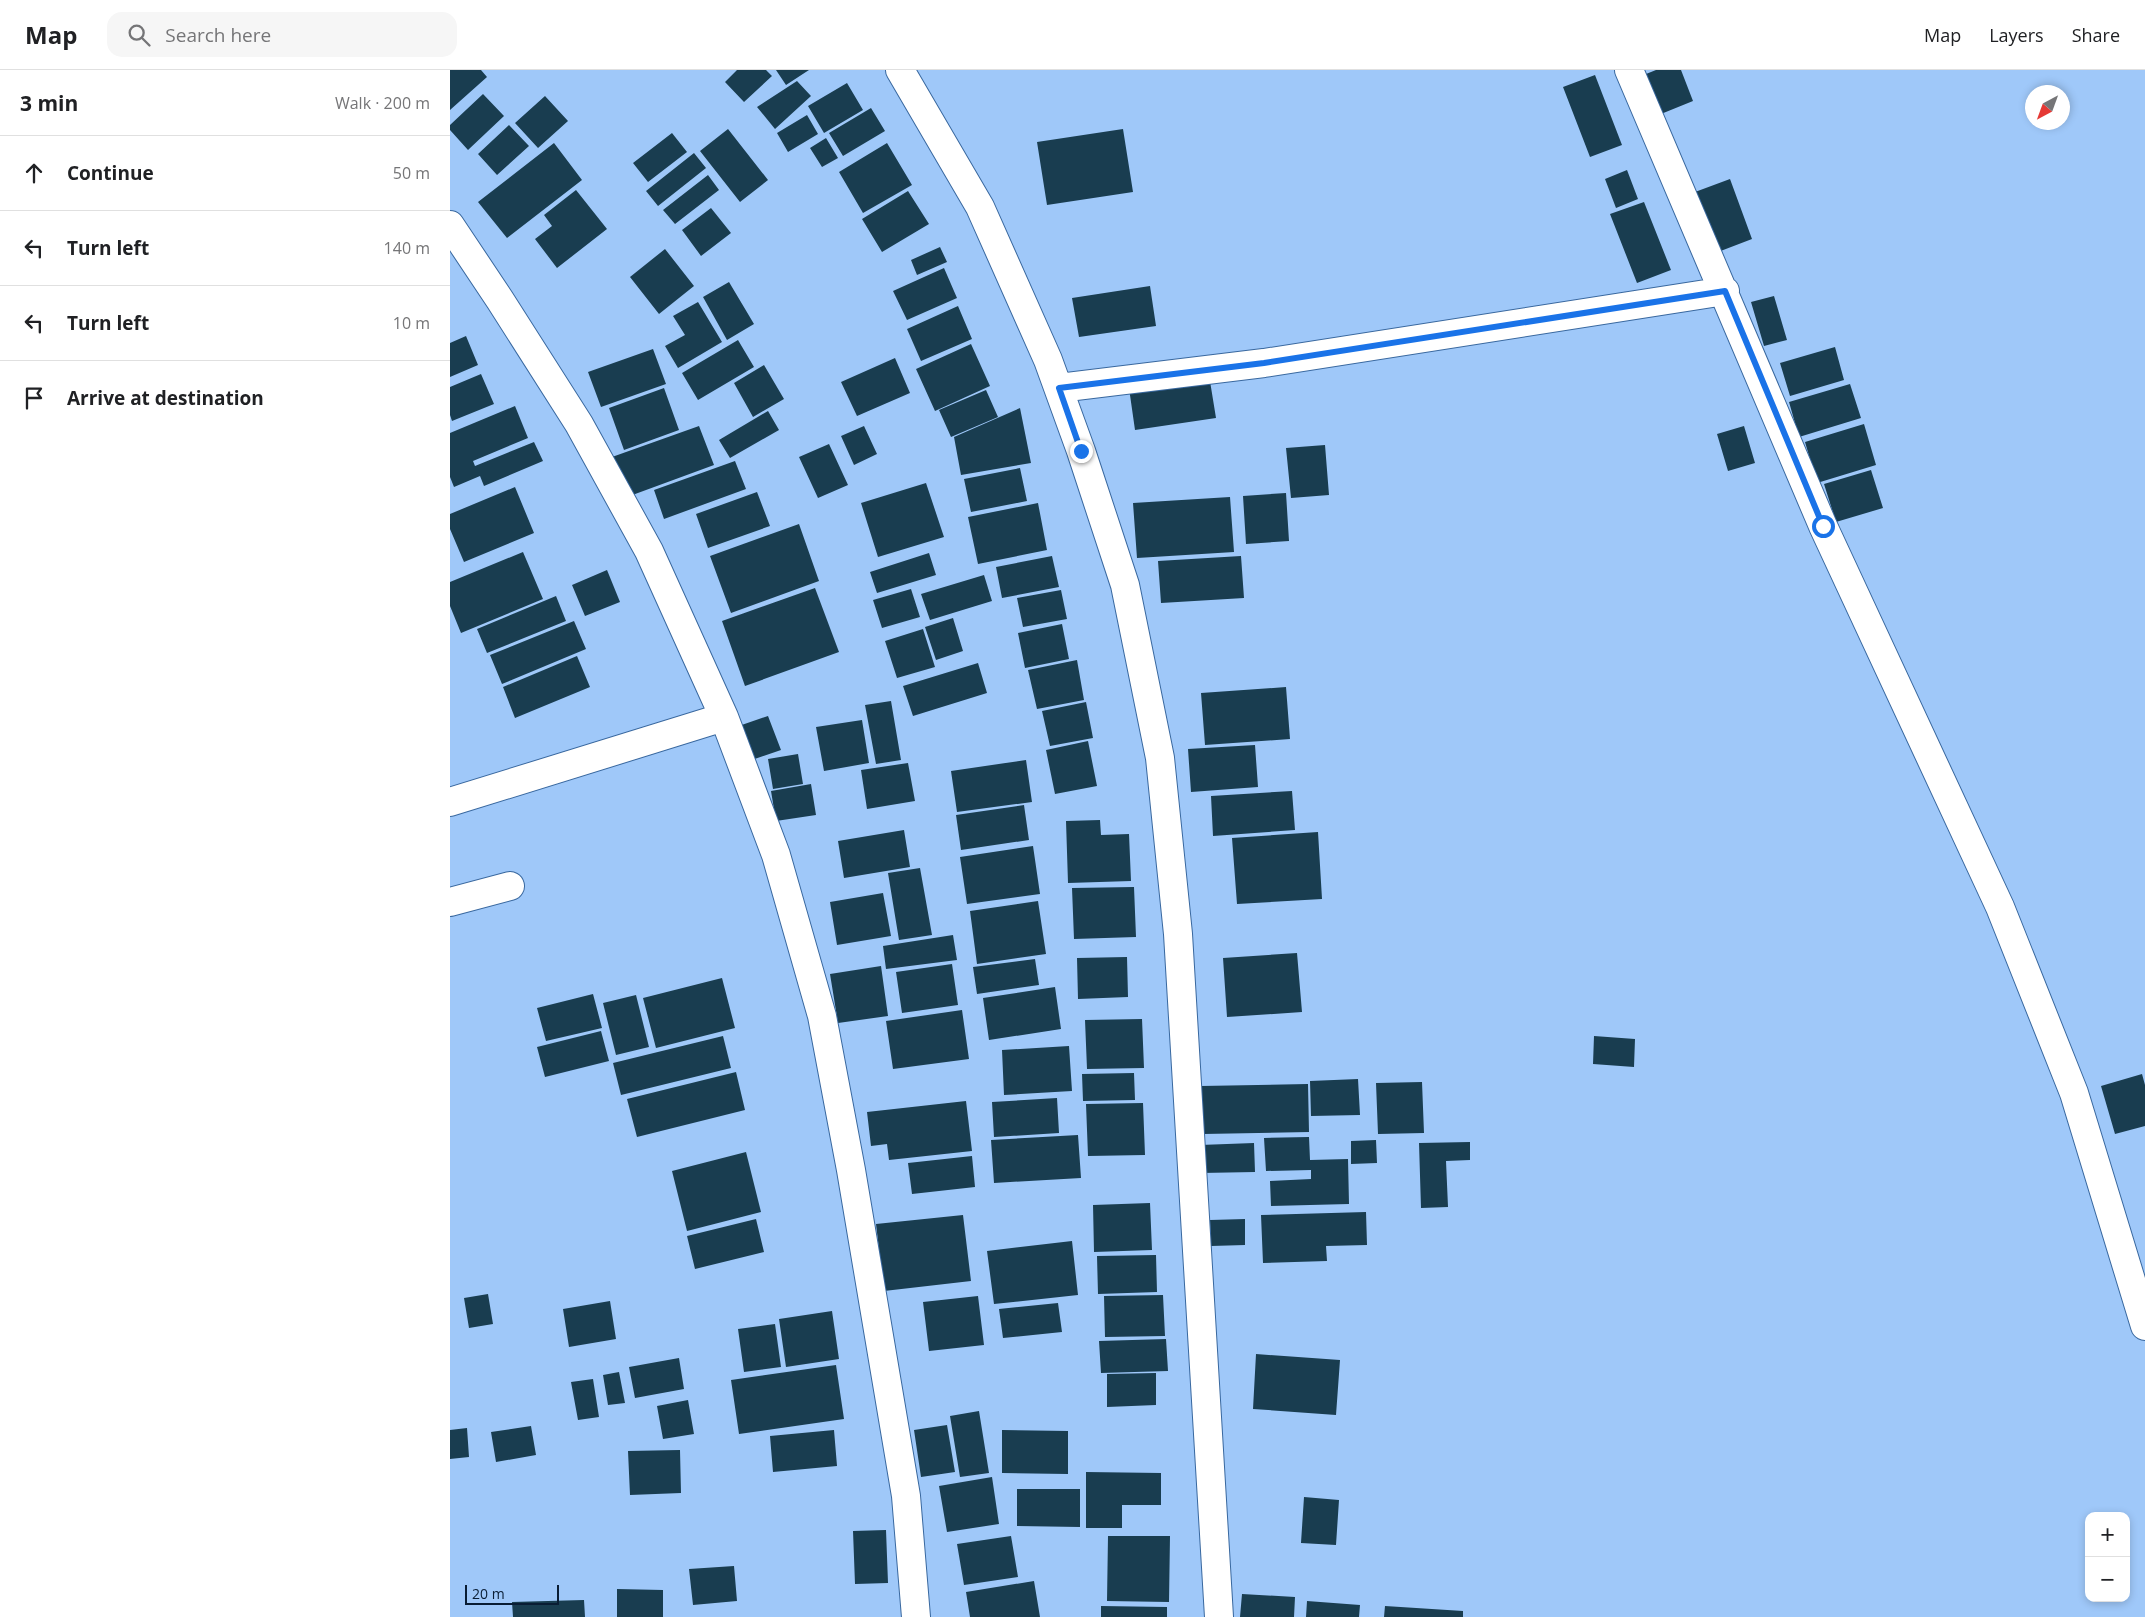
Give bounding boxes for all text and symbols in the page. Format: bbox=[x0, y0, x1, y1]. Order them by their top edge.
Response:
search box bbox=[107, 12, 457, 57]
text: Map bbox=[25, 18, 77, 51]
icon: search bbox=[125, 21, 153, 49]
text: Search here bbox=[165, 22, 271, 48]
text: Map bbox=[1924, 23, 1961, 47]
text: Layers bbox=[1989, 23, 2044, 47]
text: Share bbox=[2072, 23, 2120, 47]
north arrow bbox=[2025, 85, 2070, 130]
text: 3 min bbox=[20, 89, 78, 117]
text: Walk · 200 m bbox=[335, 92, 430, 114]
icon: ahead bbox=[20, 159, 48, 187]
text: Continue bbox=[67, 160, 154, 186]
text: 50 m bbox=[393, 162, 430, 184]
icon: left bbox=[20, 234, 48, 262]
text: Turn left bbox=[67, 235, 149, 261]
text: 140 m bbox=[384, 237, 430, 259]
icon: left bbox=[20, 309, 48, 337]
text: Turn left bbox=[67, 310, 149, 336]
text: 10 m bbox=[393, 312, 430, 334]
icon: arrive bbox=[20, 384, 48, 412]
text: Arrive at destination bbox=[67, 385, 264, 411]
route end bbox=[1070, 440, 1093, 463]
route start bbox=[1812, 515, 1835, 538]
map controls bbox=[2085, 1512, 2130, 1602]
button: + bbox=[2085, 1512, 2130, 1557]
button: − bbox=[2085, 1557, 2130, 1602]
scale bar bbox=[465, 1582, 559, 1605]
text: 20 m bbox=[472, 1584, 505, 1603]

